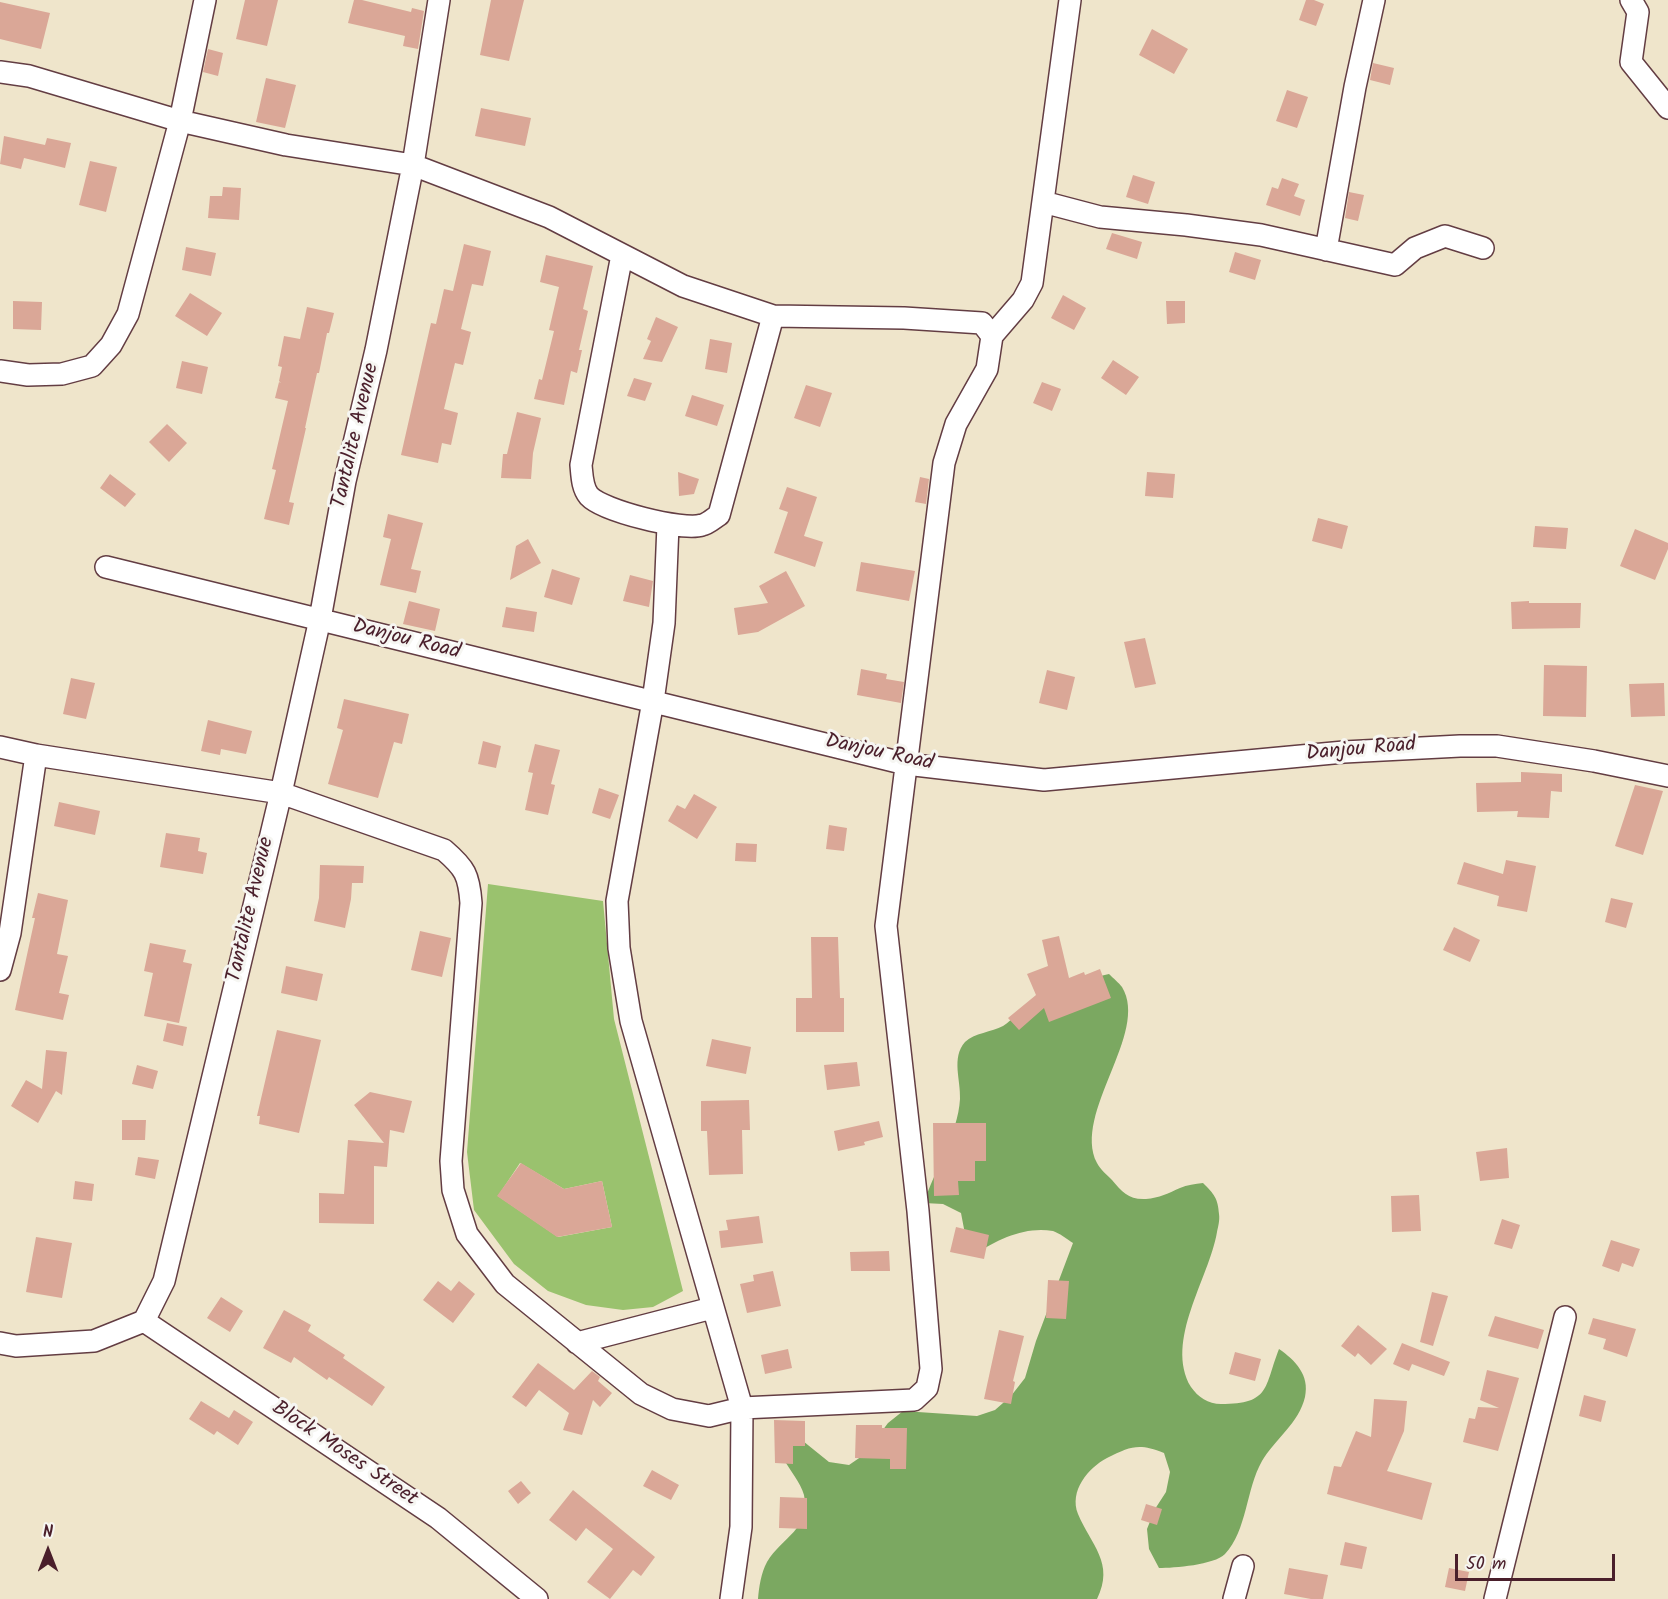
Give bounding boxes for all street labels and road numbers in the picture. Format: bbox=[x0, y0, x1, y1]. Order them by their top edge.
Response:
street label: Tantalite Avenue bbox=[328, 361, 386, 511]
street label: Danjou Road bbox=[350, 615, 462, 667]
street label: Danjou Road bbox=[823, 730, 935, 778]
street label: Danjou Road bbox=[1305, 734, 1417, 768]
street label: Tantalite Avenue bbox=[223, 835, 281, 985]
street label: Block Moses Street bbox=[266, 1397, 422, 1513]

